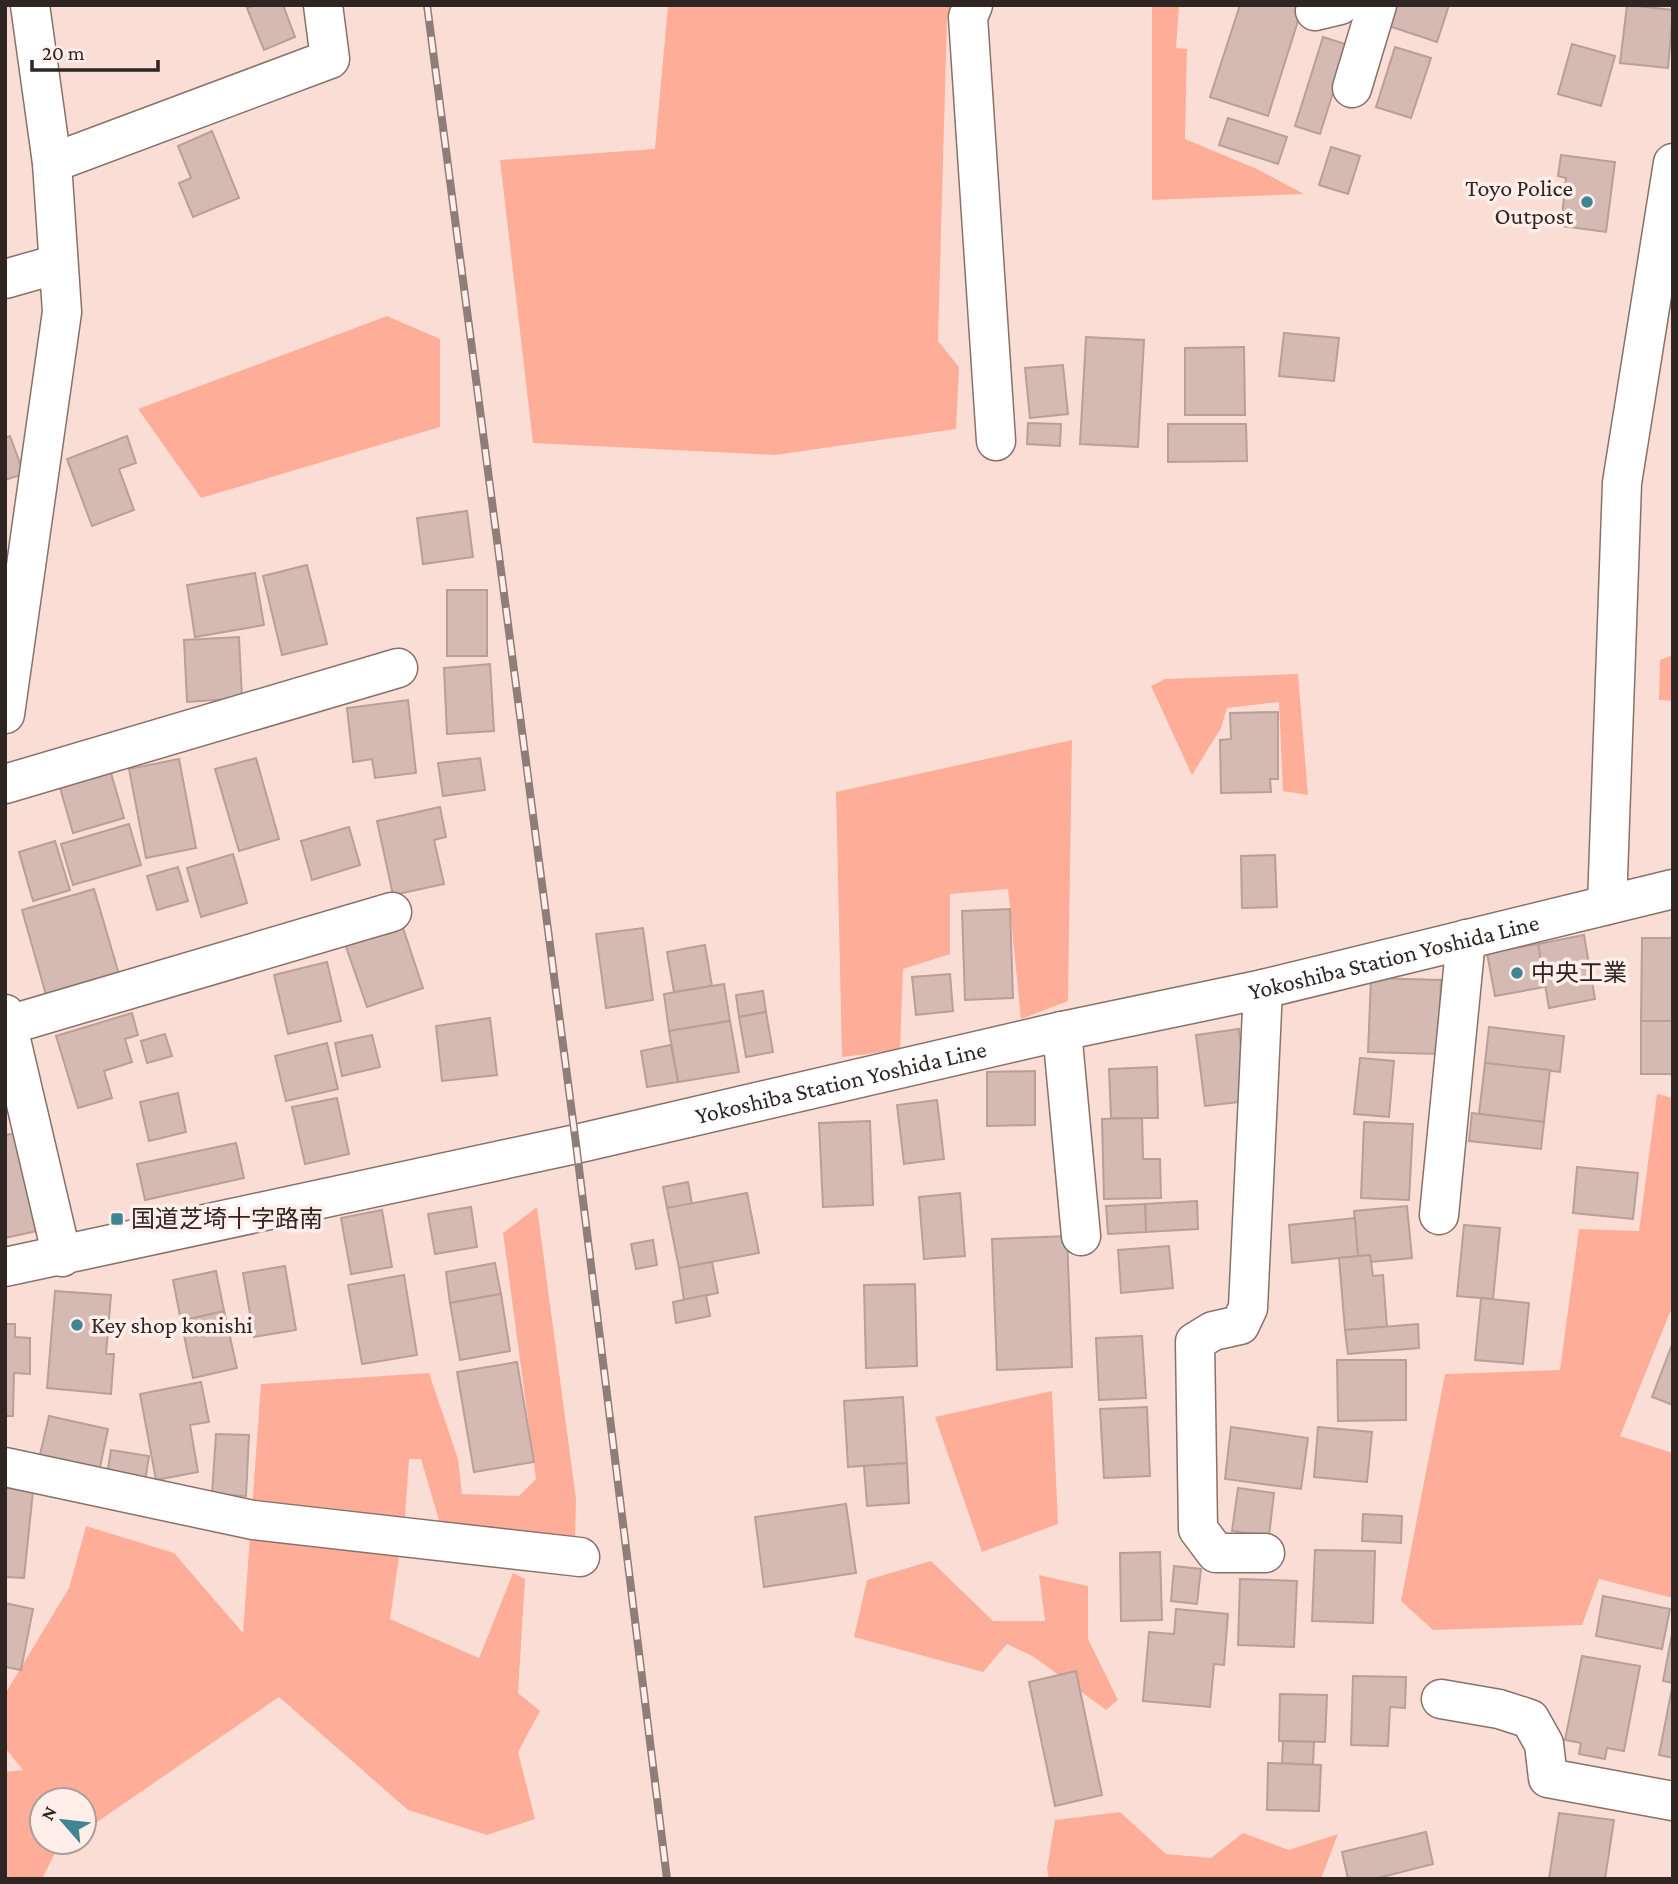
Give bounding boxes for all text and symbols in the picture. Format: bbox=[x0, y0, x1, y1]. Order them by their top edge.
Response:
scale bar bbox=[32, 28, 158, 72]
text: 20 m bbox=[42, 41, 85, 65]
place label: Toyo Police Outpost bbox=[1465, 174, 1574, 229]
marker: Toyo Police Outpost bbox=[1579, 194, 1595, 210]
street label: Yokoshiba Station Yoshida Line bbox=[1246, 908, 1542, 1005]
place label: 中央工業 bbox=[1531, 959, 1627, 986]
marker: 中央工業 bbox=[1509, 965, 1525, 981]
street label: Yokoshiba Station Yoshida Line bbox=[693, 1035, 989, 1129]
place label: 国道芝埼十字路南 bbox=[131, 1205, 323, 1232]
marker: 国道芝埼十字路南 bbox=[109, 1211, 125, 1227]
place label: Key shop konishi bbox=[91, 1311, 253, 1338]
marker: Key shop konishi bbox=[69, 1317, 85, 1333]
north arrow bbox=[28, 1786, 98, 1856]
text: N bbox=[36, 1803, 61, 1824]

